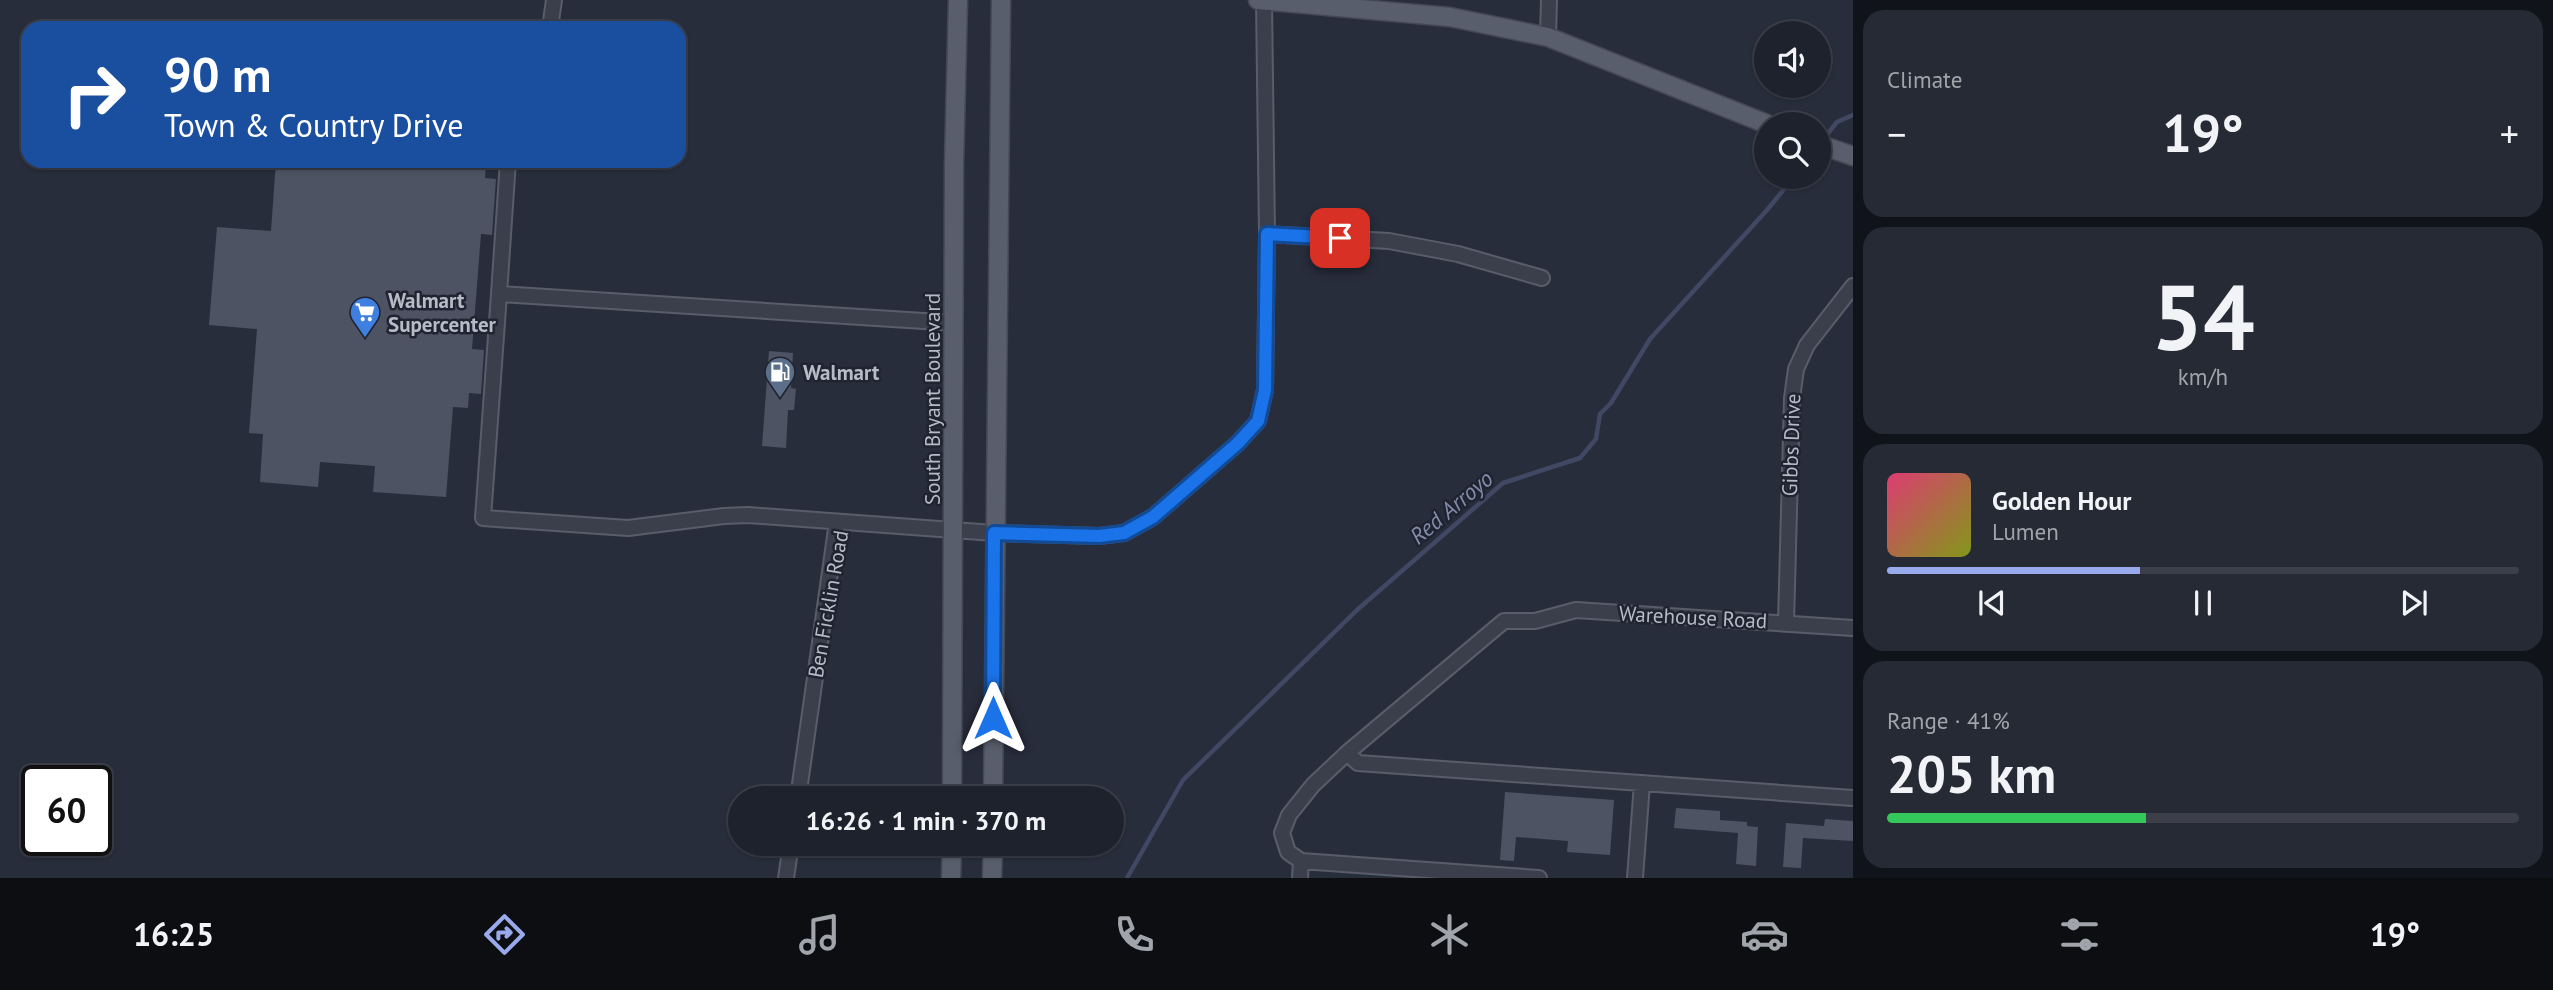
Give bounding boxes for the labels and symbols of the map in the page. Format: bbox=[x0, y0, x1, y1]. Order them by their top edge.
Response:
pin bbox=[1310, 208, 1370, 268]
place label: Walmart Supercenter bbox=[388, 287, 497, 338]
street label: South Bryant Boulevard bbox=[919, 293, 946, 505]
supermarket icon: Walmart Supercenter bbox=[348, 295, 382, 339]
fuel station icon: Walmart bbox=[763, 355, 797, 399]
place label: Walmart bbox=[803, 359, 880, 386]
street label: Gibbs Drive bbox=[1776, 393, 1806, 497]
water label: Red Arroyo bbox=[1403, 464, 1499, 550]
street label: Ben Ficklin Road bbox=[802, 528, 854, 680]
street label: Warehouse Road bbox=[1618, 600, 1768, 634]
position arrow bbox=[956, 681, 1030, 755]
speed limit sign: 60 bbox=[21, 765, 112, 856]

